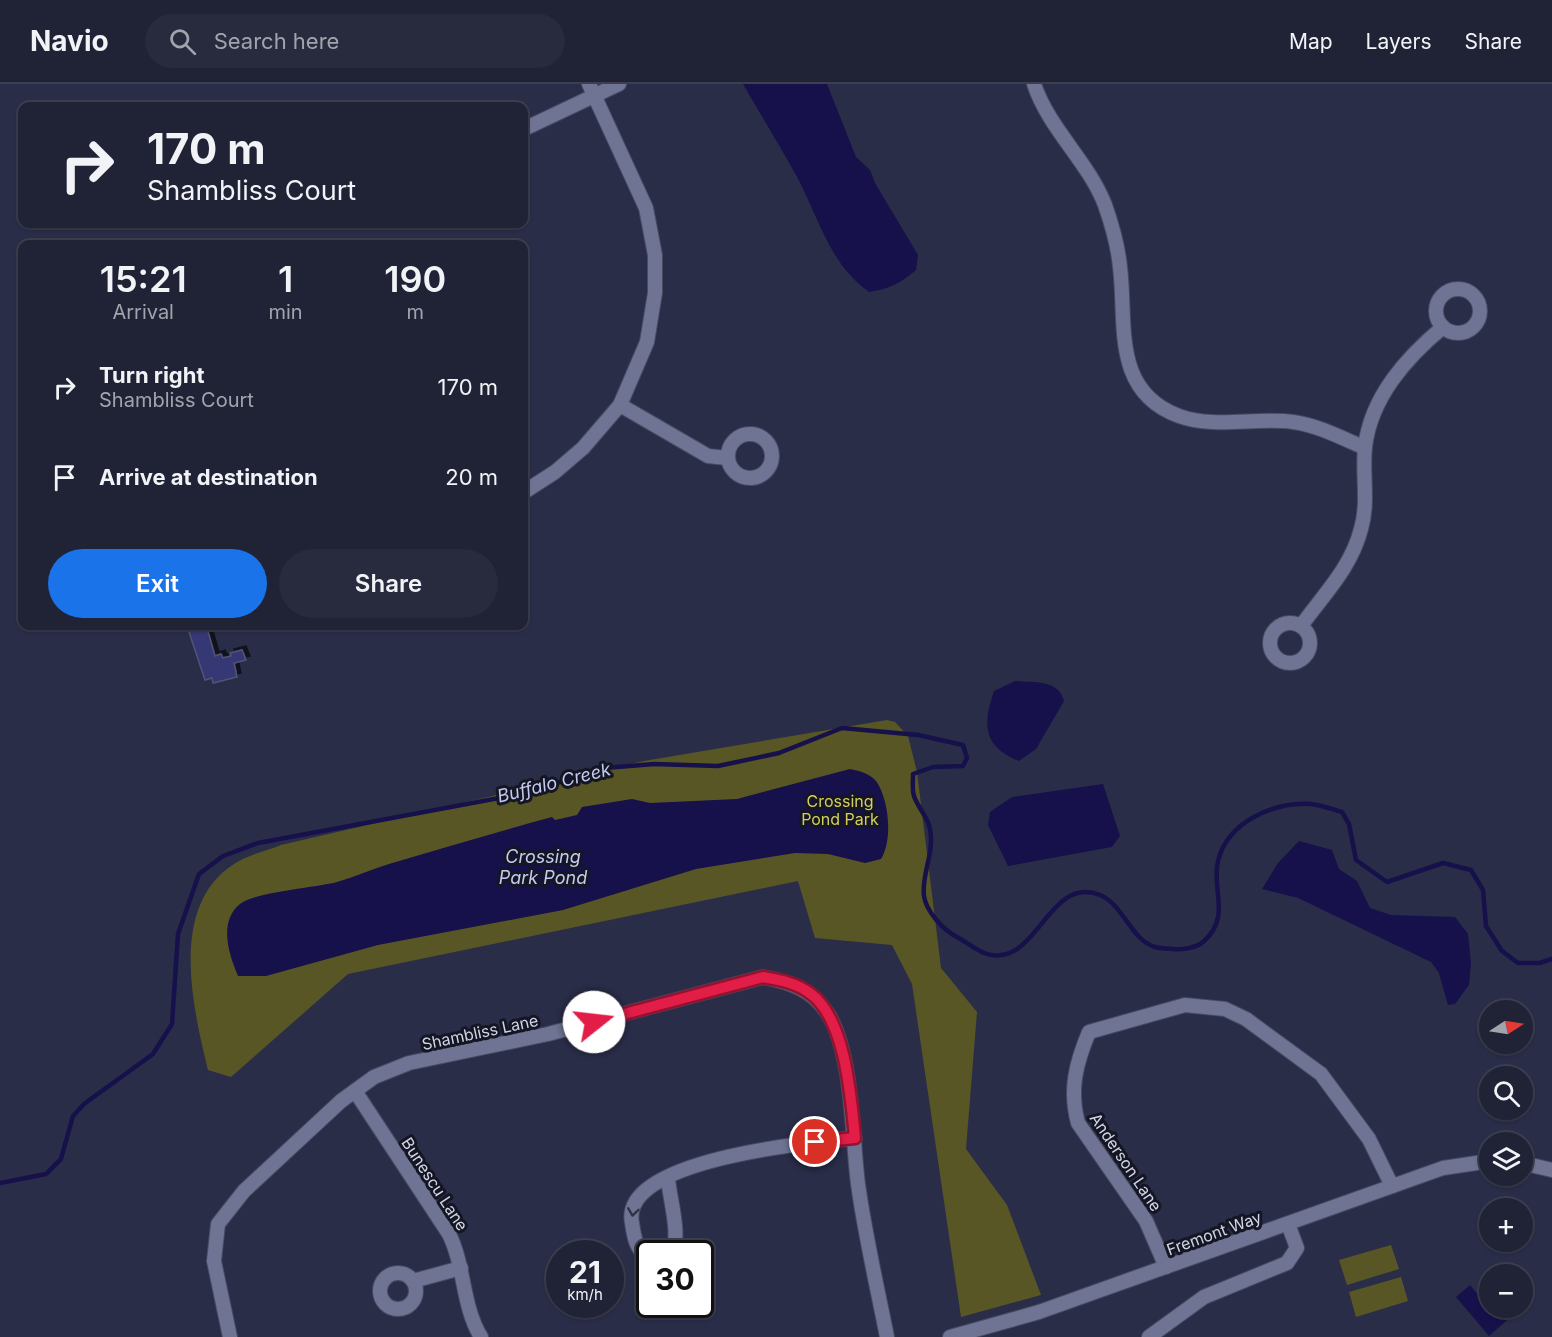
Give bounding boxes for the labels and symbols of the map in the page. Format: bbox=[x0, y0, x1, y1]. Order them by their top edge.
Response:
water label: Buffalo Creek bbox=[495, 758, 614, 807]
park label: Crossing Pond Park bbox=[801, 791, 879, 829]
water label: Crossing Park Pond bbox=[499, 846, 587, 888]
position arrow bbox=[562, 990, 626, 1054]
north arrow bbox=[1479, 1000, 1533, 1054]
street label: Shambliss Lane bbox=[420, 1010, 540, 1054]
street label: Anderson Lane bbox=[1086, 1109, 1166, 1215]
pin bbox=[789, 1116, 840, 1167]
street label: Bunescu Lane bbox=[397, 1134, 473, 1234]
one-way arrow bbox=[627, 1207, 639, 1217]
street label: Fremont Way bbox=[1164, 1207, 1264, 1259]
speed limit sign: 30 bbox=[636, 1240, 714, 1318]

